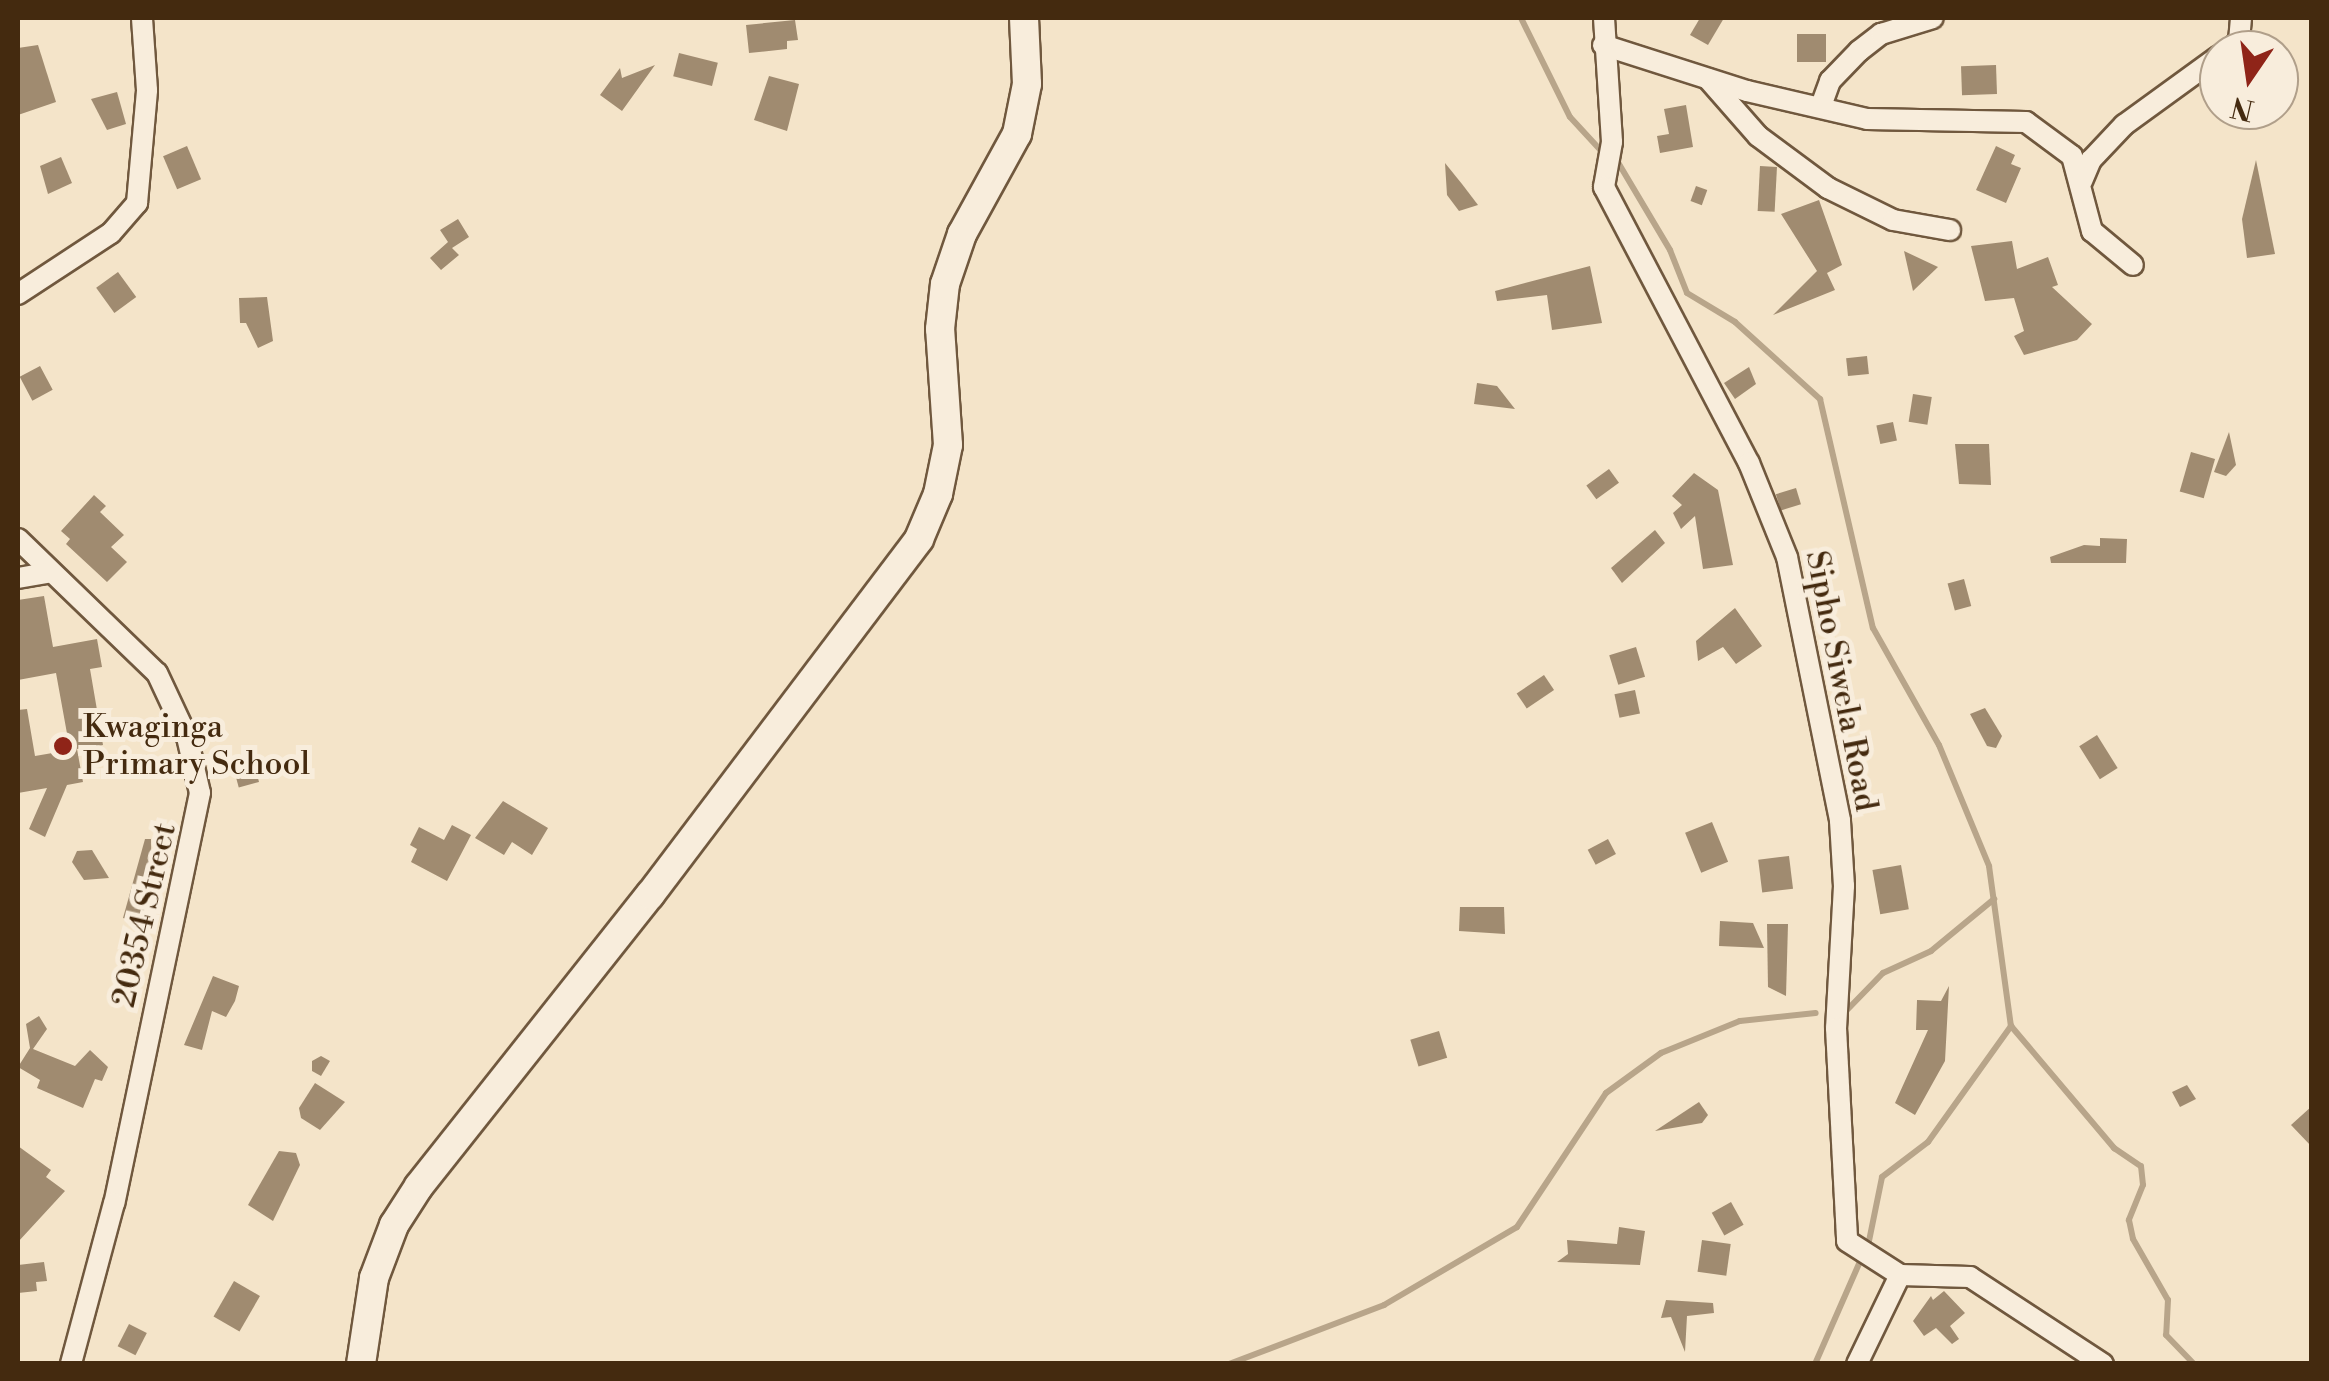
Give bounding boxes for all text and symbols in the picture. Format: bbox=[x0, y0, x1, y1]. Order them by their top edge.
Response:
north arrow bbox=[2199, 30, 2299, 130]
text: N bbox=[2228, 88, 2257, 127]
street label: Sipho Siwela Road bbox=[1797, 548, 1885, 814]
place label: Kwaginga Primary School bbox=[83, 709, 310, 784]
marker: Kwaginga Primary School bbox=[52, 735, 74, 757]
street label: 20354 Street bbox=[105, 819, 185, 1011]

